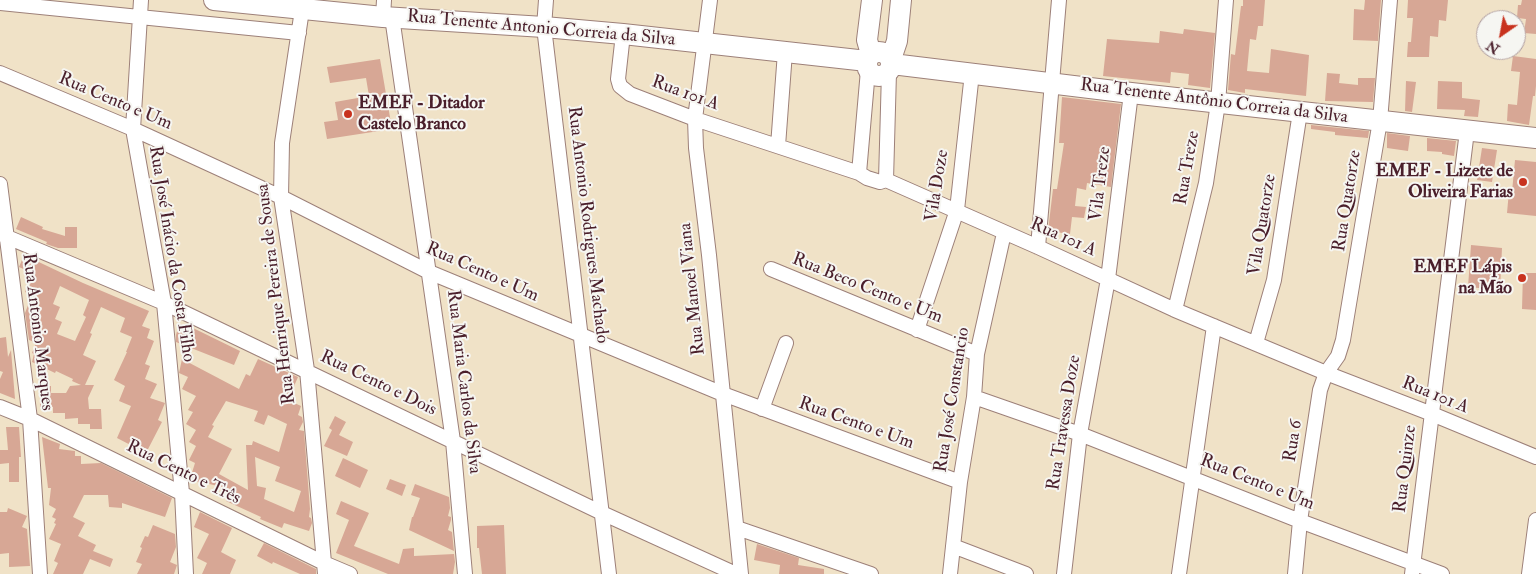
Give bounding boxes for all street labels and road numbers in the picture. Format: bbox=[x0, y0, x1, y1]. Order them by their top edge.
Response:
street label: Rua Tenente Antonio Correia da Silva bbox=[406, 6, 676, 52]
street label: Rua Cento e Um bbox=[55, 68, 175, 136]
street label: Rua 101 A bbox=[648, 72, 722, 116]
street label: Rua Tenente Antônio Correia da Silva bbox=[1079, 75, 1349, 129]
street label: Rua Antonio Rodrigues Machado bbox=[562, 105, 612, 345]
street label: Rua Treze bbox=[1171, 129, 1205, 207]
street label: Rua José Inácio da Costa Filho bbox=[143, 144, 199, 364]
street label: Vila Treze bbox=[1086, 145, 1116, 223]
street label: Vila Doze bbox=[922, 148, 954, 224]
street label: Rua Quatorze bbox=[1329, 149, 1367, 253]
street label: Vila Quatorze bbox=[1244, 173, 1282, 277]
street label: Rua Henrique Pereira de Sousa bbox=[253, 182, 301, 406]
street label: Rua 101 A bbox=[1027, 214, 1099, 262]
street label: Rua Manoel Viana bbox=[675, 222, 711, 356]
street label: Rua Cento e Um bbox=[422, 238, 542, 308]
street label: Rua Beco Cento e Um bbox=[789, 249, 945, 329]
street label: Rua Antonio Marques bbox=[17, 252, 57, 412]
street label: Rua Maria Carlos da Silva bbox=[441, 289, 485, 475]
street label: Rua José Constancio bbox=[931, 326, 975, 474]
street label: Rua Cento e Dois bbox=[316, 346, 440, 422]
street label: Rua Travessa Doze bbox=[1044, 354, 1086, 492]
street label: Rua 101 A bbox=[1398, 373, 1472, 419]
street label: Rua Cento e Um bbox=[795, 393, 917, 455]
street label: Rua 6 bbox=[1280, 418, 1308, 464]
street label: Rua Quinze bbox=[1390, 424, 1422, 514]
street label: Rua Cento e Três bbox=[122, 436, 244, 510]
street label: Rua Cento e Um bbox=[1197, 450, 1317, 516]

